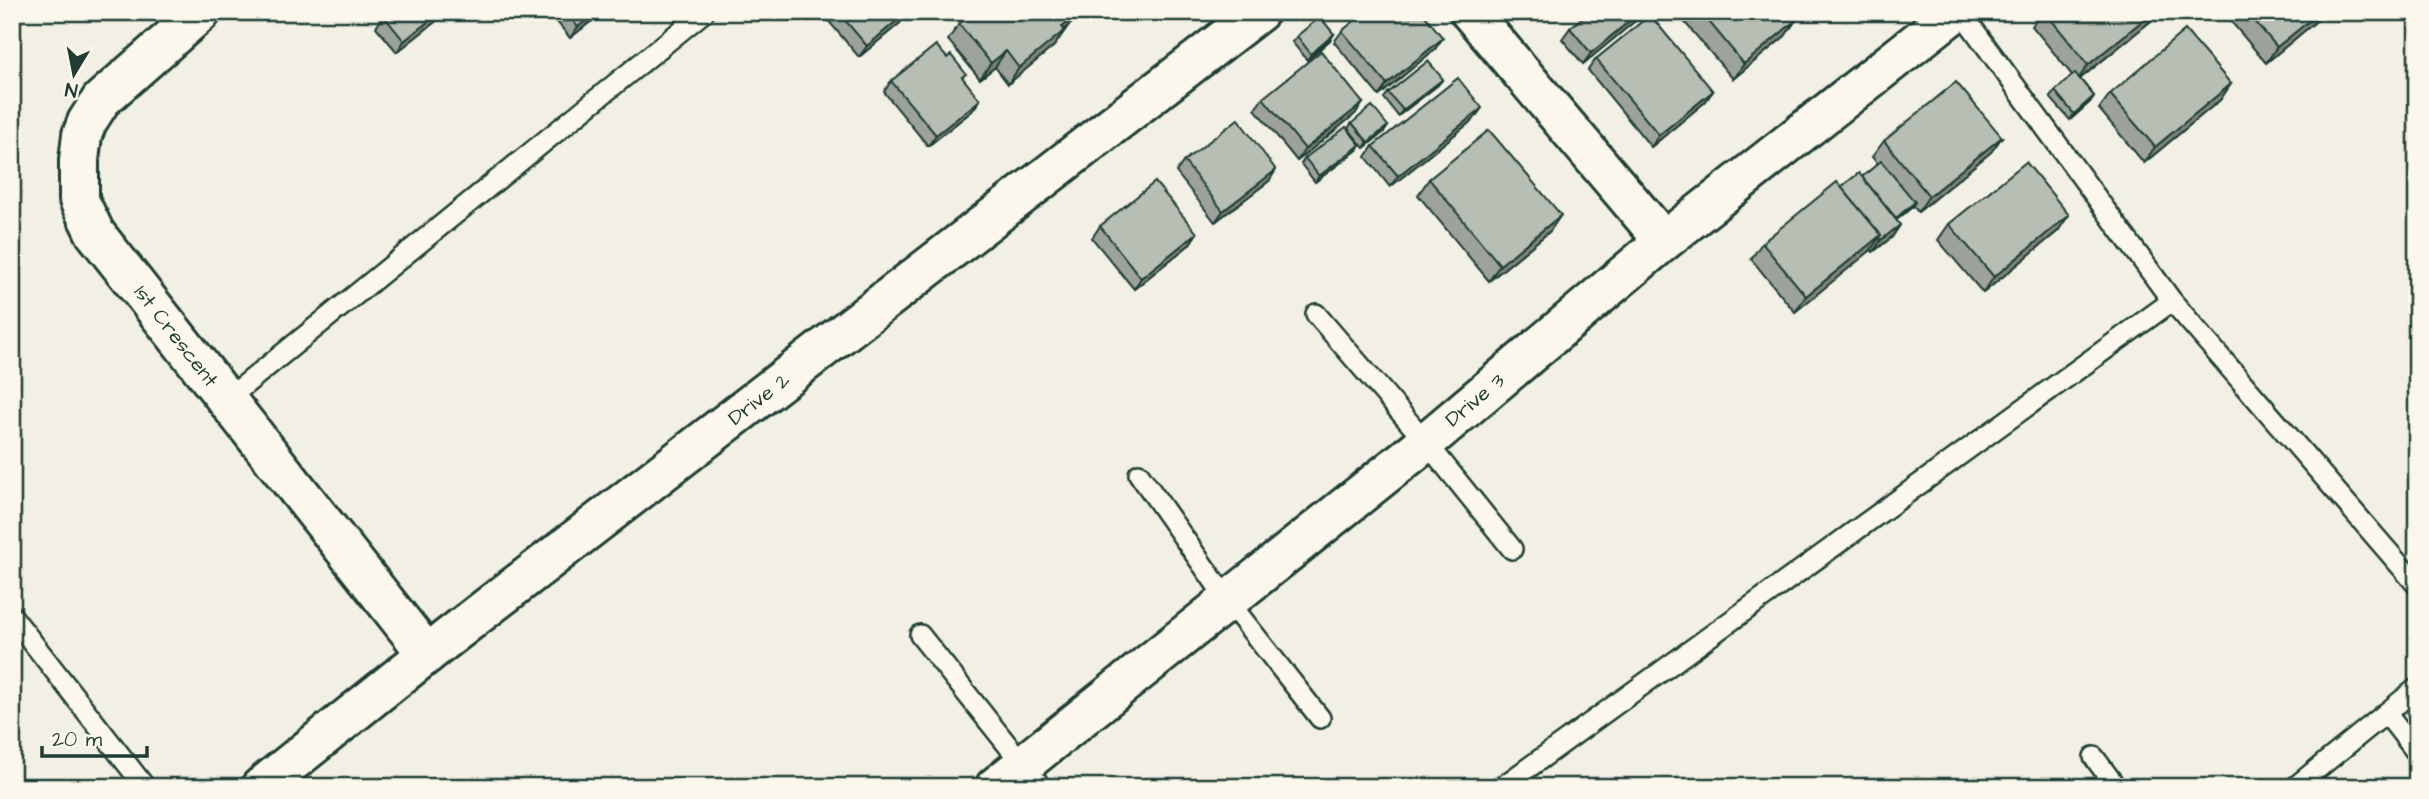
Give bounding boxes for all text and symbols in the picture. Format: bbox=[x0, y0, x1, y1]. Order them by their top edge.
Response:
north arrow bbox=[38, 38, 108, 108]
text: N bbox=[63, 75, 80, 104]
street label: 1st Crescent bbox=[127, 279, 225, 393]
street label: Drive 2 bbox=[722, 366, 796, 432]
street label: Drive 3 bbox=[1439, 366, 1511, 434]
scale bar bbox=[42, 715, 147, 759]
text: 20 m bbox=[52, 725, 103, 754]

